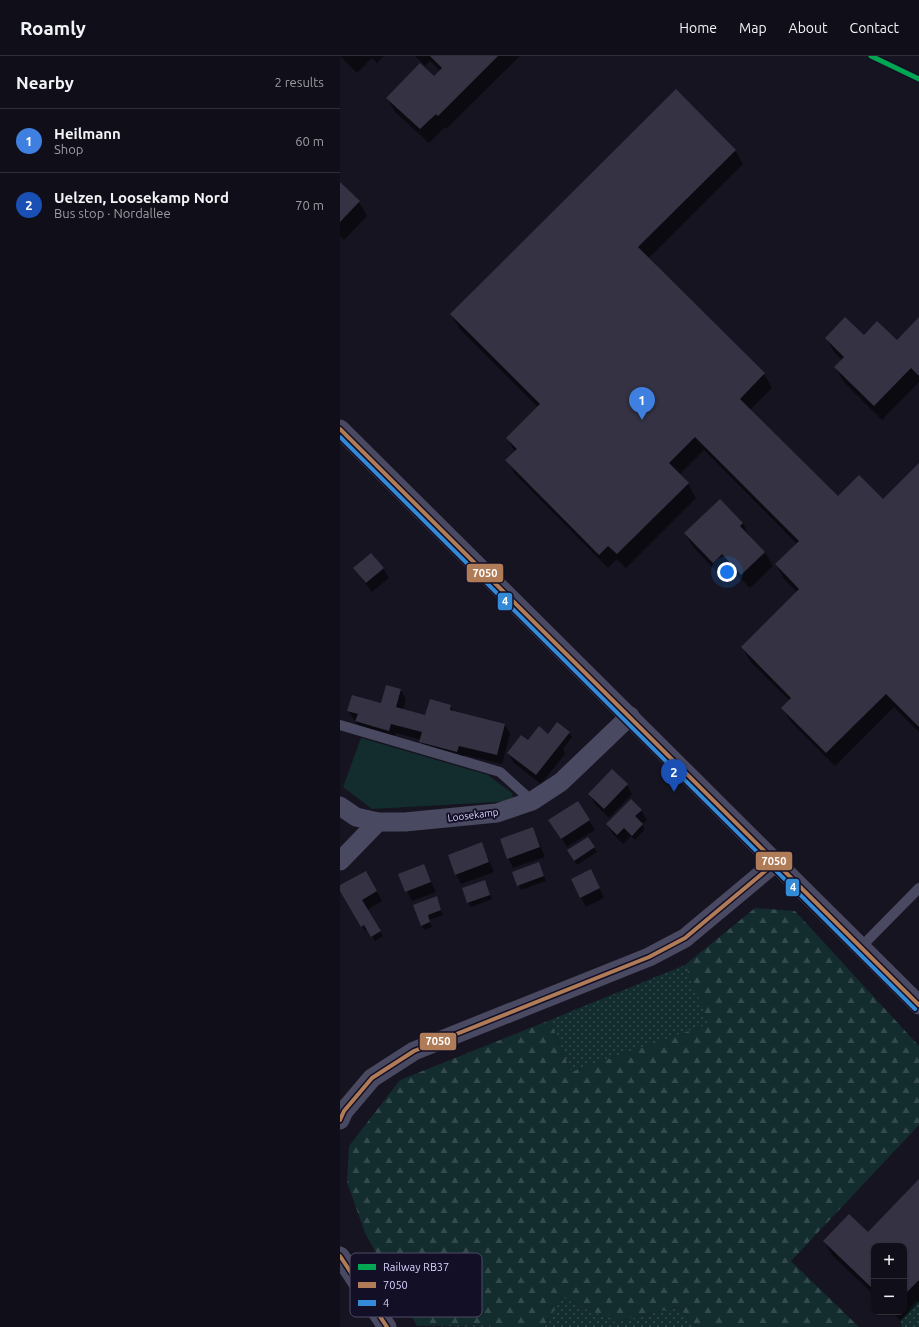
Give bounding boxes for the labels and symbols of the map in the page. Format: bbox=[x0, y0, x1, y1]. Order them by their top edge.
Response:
pin: 1 bbox=[629, 387, 655, 420]
your location bbox=[717, 562, 737, 582]
line badge: 7050 bbox=[466, 563, 504, 583]
text: 7050 bbox=[473, 567, 497, 579]
line badge: 4 bbox=[497, 592, 513, 611]
text: 4 bbox=[502, 595, 508, 607]
pin: 2 bbox=[661, 759, 687, 792]
street label: Loosekamp bbox=[447, 806, 499, 824]
line badge: 7050 bbox=[755, 851, 793, 871]
text: 7050 bbox=[762, 855, 786, 867]
line badge: 4 bbox=[785, 878, 800, 897]
text: 4 bbox=[790, 881, 796, 893]
line badge: 7050 bbox=[419, 1032, 457, 1051]
text: 7050 bbox=[426, 1035, 450, 1047]
legend bbox=[350, 1253, 482, 1317]
text: Railway RB37 bbox=[383, 1261, 449, 1273]
text: 7050 bbox=[383, 1279, 408, 1291]
text: 4 bbox=[383, 1297, 389, 1309]

